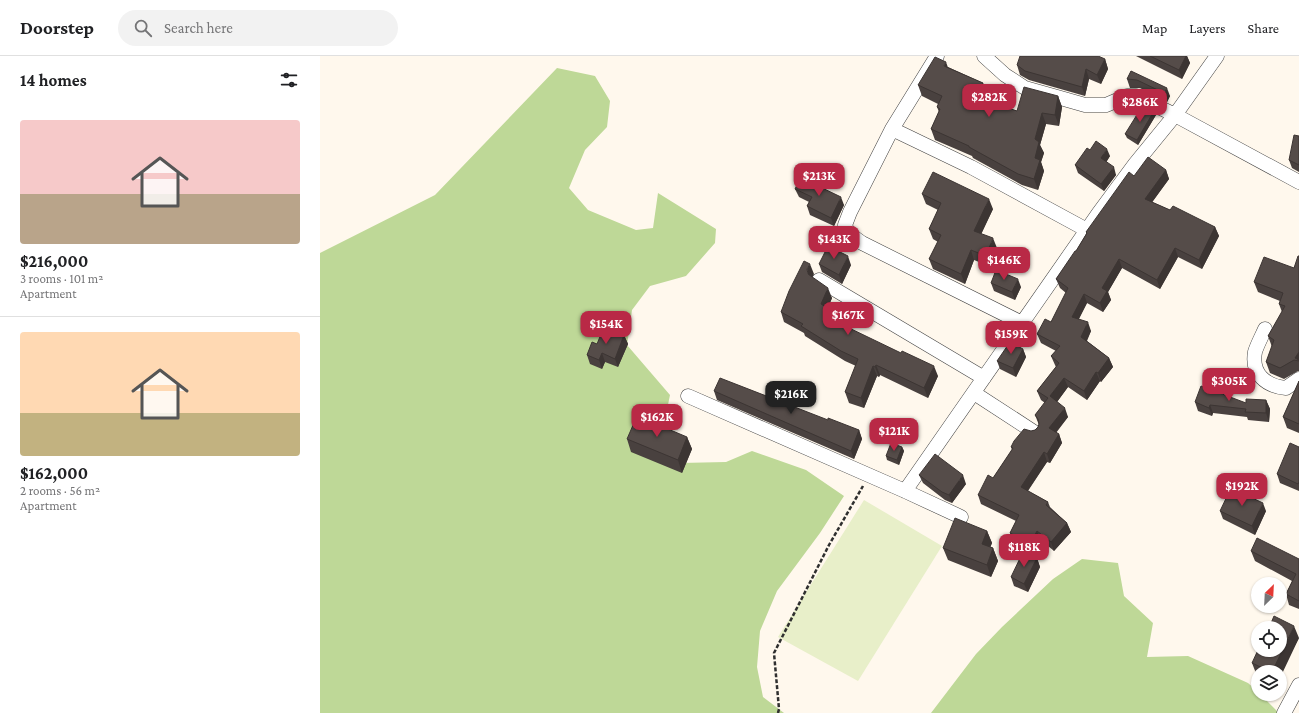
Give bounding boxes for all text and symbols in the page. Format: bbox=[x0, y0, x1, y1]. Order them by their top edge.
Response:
search box bbox=[118, 10, 398, 46]
text: Doorstep bbox=[20, 17, 94, 38]
icon: search bbox=[132, 17, 154, 39]
text: Search here bbox=[164, 20, 233, 36]
text: Map bbox=[1142, 20, 1167, 36]
text: Layers bbox=[1189, 20, 1226, 36]
text: Share bbox=[1248, 20, 1279, 36]
icon: filters bbox=[278, 69, 300, 91]
text: 14 homes bbox=[20, 71, 87, 90]
pin: $282K bbox=[961, 84, 1017, 118]
text: $282K bbox=[971, 89, 1007, 104]
pin: $286K bbox=[1112, 89, 1168, 123]
text: $286K bbox=[1122, 94, 1158, 109]
icon: home bbox=[124, 146, 196, 218]
pin: $213K bbox=[791, 163, 847, 197]
text: $213K bbox=[803, 168, 835, 183]
pin: $143K bbox=[806, 226, 862, 260]
text: $143K bbox=[818, 231, 850, 246]
pin: $146K bbox=[976, 247, 1032, 281]
text: $216,000 bbox=[20, 252, 88, 271]
text: $146K bbox=[987, 252, 1021, 267]
text: 3 rooms · 101 m² bbox=[20, 271, 103, 286]
text: Apartment bbox=[20, 286, 77, 301]
pin: $167K bbox=[820, 302, 876, 336]
text: $167K bbox=[832, 307, 864, 322]
pin: $154K bbox=[578, 311, 634, 345]
text: $154K bbox=[589, 316, 623, 331]
pin: $159K bbox=[983, 321, 1039, 355]
text: $159K bbox=[994, 326, 1028, 341]
icon: home bbox=[124, 358, 196, 430]
pin: $305K bbox=[1201, 368, 1257, 402]
text: $305K bbox=[1211, 373, 1247, 388]
pin: $216K bbox=[763, 381, 819, 415]
text: $216K bbox=[774, 386, 808, 401]
pin: $162K bbox=[629, 404, 685, 438]
text: $162K bbox=[640, 409, 674, 424]
pin: $121K bbox=[866, 418, 922, 452]
text: $121K bbox=[878, 423, 910, 438]
text: $162,000 bbox=[20, 464, 88, 483]
pin: $192K bbox=[1214, 473, 1270, 507]
text: $192K bbox=[1225, 478, 1259, 493]
text: 2 rooms · 56 m² bbox=[20, 483, 100, 498]
text: Apartment bbox=[20, 498, 77, 513]
pin: $118K bbox=[996, 534, 1052, 568]
text: $118K bbox=[1008, 539, 1040, 554]
north arrow bbox=[1251, 577, 1287, 613]
map controls bbox=[1251, 577, 1287, 701]
button: locate bbox=[1251, 621, 1287, 657]
button: layers bbox=[1251, 665, 1287, 701]

